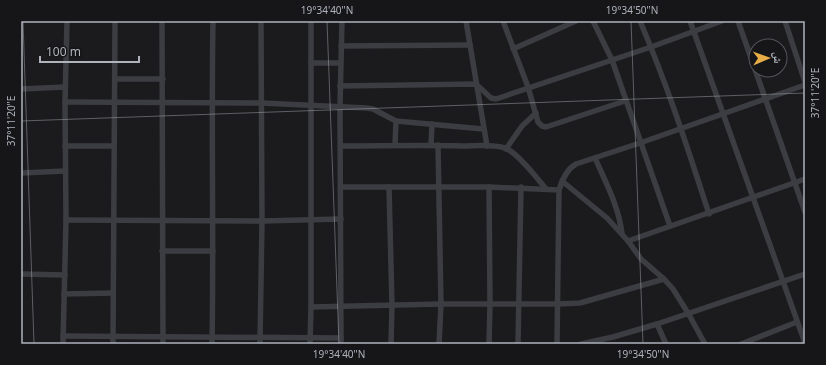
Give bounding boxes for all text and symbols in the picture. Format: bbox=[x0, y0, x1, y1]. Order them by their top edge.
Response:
text: 19°34'40"N bbox=[301, 3, 353, 17]
text: 19°34'50"N bbox=[606, 3, 658, 17]
scale bar bbox=[40, 38, 139, 64]
north arrow bbox=[748, 38, 788, 78]
text: 100 m bbox=[46, 43, 81, 60]
text: ش bbox=[770, 52, 786, 64]
text: 37°11'20"E bbox=[808, 68, 822, 118]
text: 37°11'20"E bbox=[4, 96, 18, 146]
text: 19°34'40"N bbox=[313, 347, 365, 361]
text: 19°34'50"N bbox=[617, 347, 669, 361]

